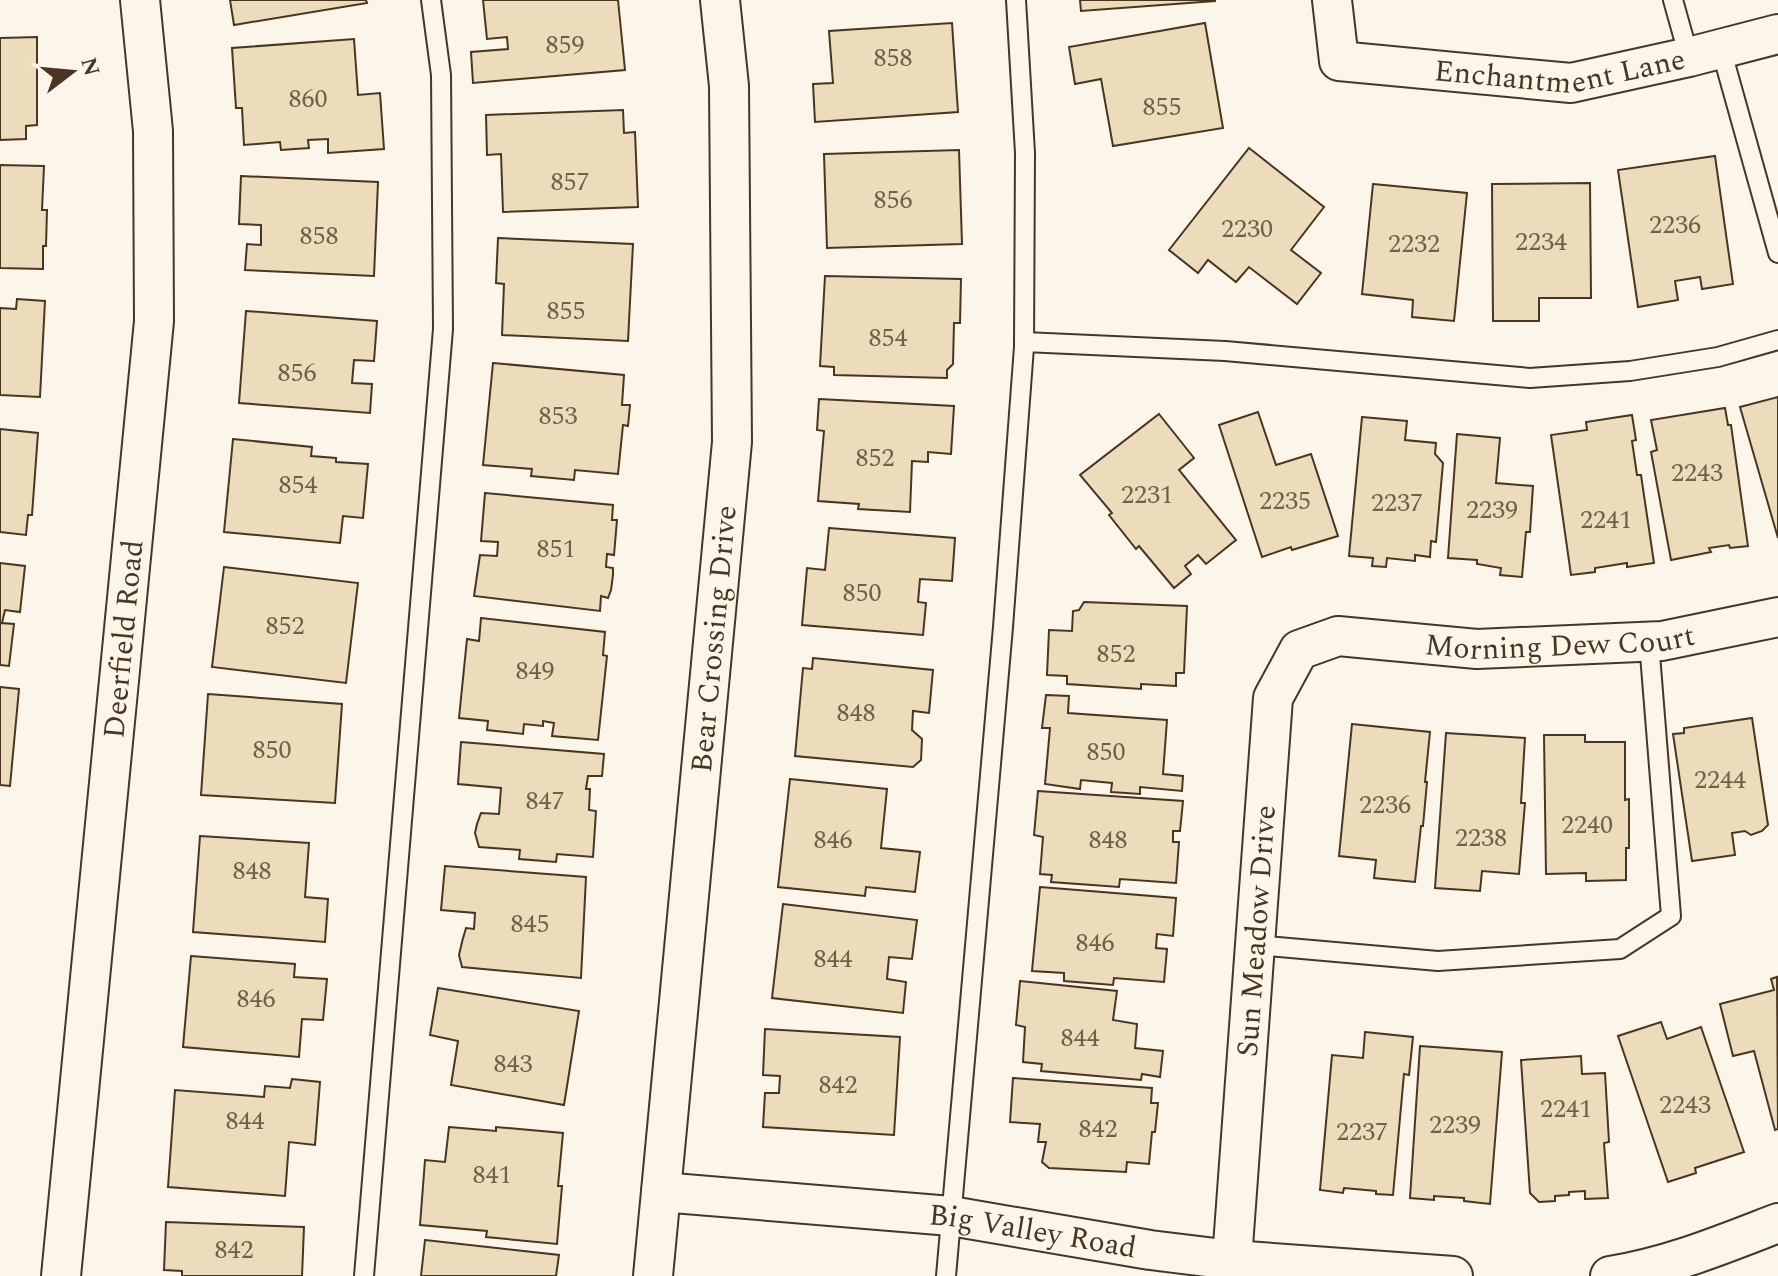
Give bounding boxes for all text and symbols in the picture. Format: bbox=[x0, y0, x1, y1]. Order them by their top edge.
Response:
house number: 859 bbox=[545, 25, 585, 65]
north arrow bbox=[32, 32, 112, 112]
street label: Enchantment Lane bbox=[1432, 37, 1690, 107]
house number: 858 bbox=[873, 38, 913, 78]
text: N bbox=[71, 54, 108, 80]
house number: 860 bbox=[288, 79, 328, 119]
house number: 855 bbox=[1142, 87, 1182, 127]
house number: 857 bbox=[550, 162, 590, 202]
house number: 856 bbox=[873, 180, 913, 220]
house number: 2236 bbox=[1649, 205, 1701, 245]
house number: 2230 bbox=[1221, 209, 1273, 249]
house number: 858 bbox=[299, 216, 339, 256]
house number: 2234 bbox=[1515, 222, 1567, 262]
house number: 2232 bbox=[1388, 224, 1440, 264]
house number: 855 bbox=[546, 291, 586, 331]
house number: 854 bbox=[868, 318, 908, 358]
house number: 856 bbox=[277, 353, 317, 393]
house number: 853 bbox=[538, 396, 578, 436]
house number: 852 bbox=[855, 438, 895, 478]
house number: 2243 bbox=[1671, 453, 1723, 493]
house number: 854 bbox=[278, 465, 318, 505]
house number: 2231 bbox=[1121, 475, 1173, 515]
house number: 2235 bbox=[1259, 481, 1311, 521]
house number: 2237 bbox=[1371, 483, 1423, 523]
house number: 2239 bbox=[1466, 490, 1518, 530]
house number: 2241 bbox=[1580, 500, 1632, 540]
street label: Bear Crossing Drive bbox=[679, 503, 750, 775]
house number: 851 bbox=[536, 529, 576, 569]
street label: Deerfield Road bbox=[91, 538, 157, 741]
house number: 850 bbox=[842, 573, 882, 613]
house number: 852 bbox=[265, 606, 305, 646]
street label: Morning Dew Court bbox=[1423, 613, 1699, 673]
house number: 852 bbox=[1096, 634, 1136, 674]
house number: 849 bbox=[515, 651, 555, 691]
house number: 848 bbox=[836, 693, 876, 733]
house number: 850 bbox=[252, 730, 292, 770]
house number: 850 bbox=[1086, 732, 1126, 772]
house number: 2244 bbox=[1694, 760, 1746, 800]
house number: 847 bbox=[525, 781, 565, 821]
house number: 2236 bbox=[1359, 785, 1411, 825]
street label: Sun Meadow Drive bbox=[1225, 803, 1289, 1059]
house number: 2240 bbox=[1561, 805, 1613, 845]
house number: 2238 bbox=[1455, 818, 1507, 858]
house number: 846 bbox=[813, 820, 853, 860]
house number: 848 bbox=[1088, 820, 1128, 860]
house number: 848 bbox=[232, 851, 272, 891]
house number: 845 bbox=[510, 904, 550, 944]
house number: 846 bbox=[1075, 923, 1115, 963]
house number: 844 bbox=[813, 939, 853, 979]
house number: 846 bbox=[236, 979, 276, 1019]
house number: 844 bbox=[1060, 1018, 1100, 1058]
house number: 843 bbox=[493, 1044, 533, 1084]
house number: 842 bbox=[818, 1065, 858, 1105]
house number: 2243 bbox=[1659, 1085, 1711, 1125]
house number: 2241 bbox=[1540, 1089, 1592, 1129]
house number: 844 bbox=[225, 1101, 265, 1141]
house number: 2239 bbox=[1429, 1105, 1481, 1145]
house number: 842 bbox=[1078, 1109, 1118, 1149]
house number: 2237 bbox=[1336, 1112, 1388, 1152]
house number: 841 bbox=[472, 1155, 512, 1195]
street label: Big Valley Road bbox=[927, 1192, 1140, 1271]
house number: 842 bbox=[214, 1230, 254, 1270]

